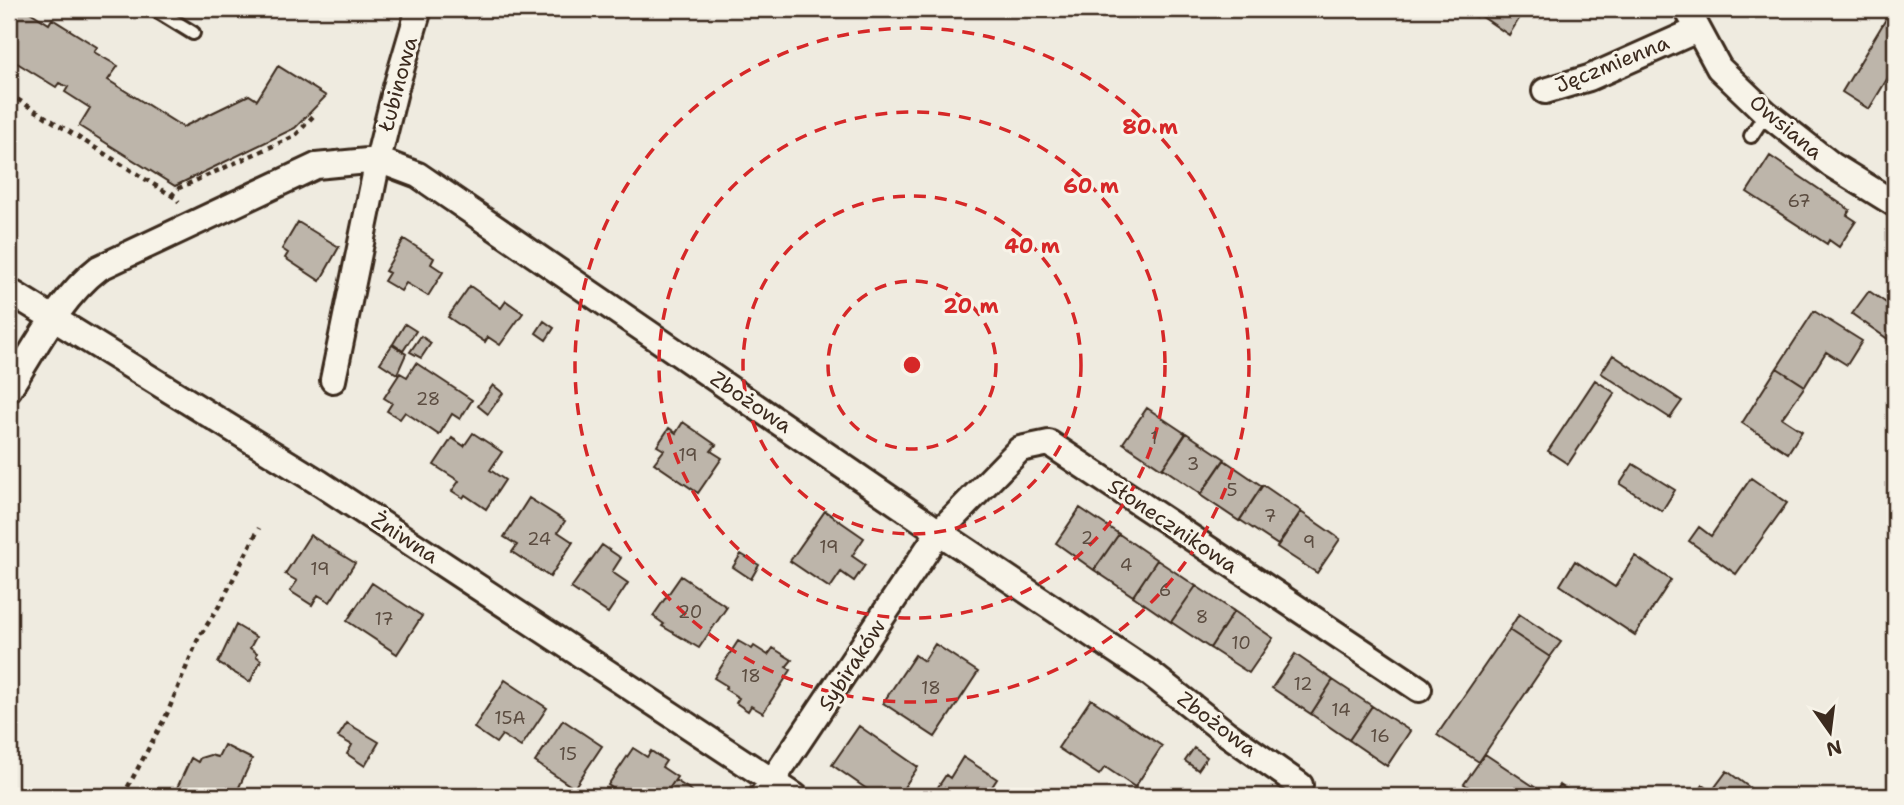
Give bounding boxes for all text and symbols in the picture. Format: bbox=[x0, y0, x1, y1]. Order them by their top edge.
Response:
street label: Jęczmienna bbox=[1551, 28, 1673, 100]
street label: Łubinowa bbox=[372, 34, 424, 135]
street label: Owsiana bbox=[1743, 88, 1829, 166]
text: 80 m bbox=[1122, 113, 1178, 141]
text: 60 m bbox=[1063, 172, 1119, 200]
house number: 67 bbox=[1787, 189, 1811, 213]
text: 40 m bbox=[1004, 232, 1060, 260]
text: 20 m bbox=[943, 292, 999, 320]
centre of rings bbox=[900, 353, 924, 377]
street label: Zbożowa bbox=[705, 364, 797, 440]
house number: 28 bbox=[416, 387, 440, 411]
house number: 1 bbox=[1150, 426, 1158, 450]
house number: 19 bbox=[678, 443, 698, 467]
house number: 3 bbox=[1187, 452, 1199, 476]
street label: Słonecznikowa bbox=[1103, 472, 1243, 580]
house number: 5 bbox=[1226, 478, 1238, 502]
house number: 7 bbox=[1264, 504, 1276, 528]
street label: Żniwna bbox=[366, 506, 444, 570]
house number: 2 bbox=[1081, 526, 1093, 550]
house number: 24 bbox=[527, 527, 551, 551]
house number: 9 bbox=[1303, 530, 1315, 554]
house number: 19 bbox=[819, 535, 839, 559]
house number: 4 bbox=[1120, 553, 1132, 577]
house number: 19 bbox=[310, 557, 330, 581]
house number: 6 bbox=[1159, 578, 1171, 602]
house number: 20 bbox=[678, 600, 702, 624]
house number: 8 bbox=[1196, 605, 1208, 629]
house number: 17 bbox=[374, 607, 394, 631]
street label: Sybiraków bbox=[812, 614, 892, 716]
house number: 10 bbox=[1231, 631, 1251, 655]
house number: 18 bbox=[741, 664, 761, 688]
house number: 12 bbox=[1293, 672, 1313, 696]
house number: 18 bbox=[921, 676, 941, 700]
street label: Zbożowa bbox=[1172, 685, 1262, 763]
north arrow bbox=[1796, 696, 1866, 766]
house number: 14 bbox=[1331, 698, 1351, 722]
house number: 15A bbox=[494, 706, 526, 730]
house number: 16 bbox=[1370, 724, 1390, 748]
text: N bbox=[1824, 734, 1844, 762]
house number: 15 bbox=[559, 742, 577, 766]

